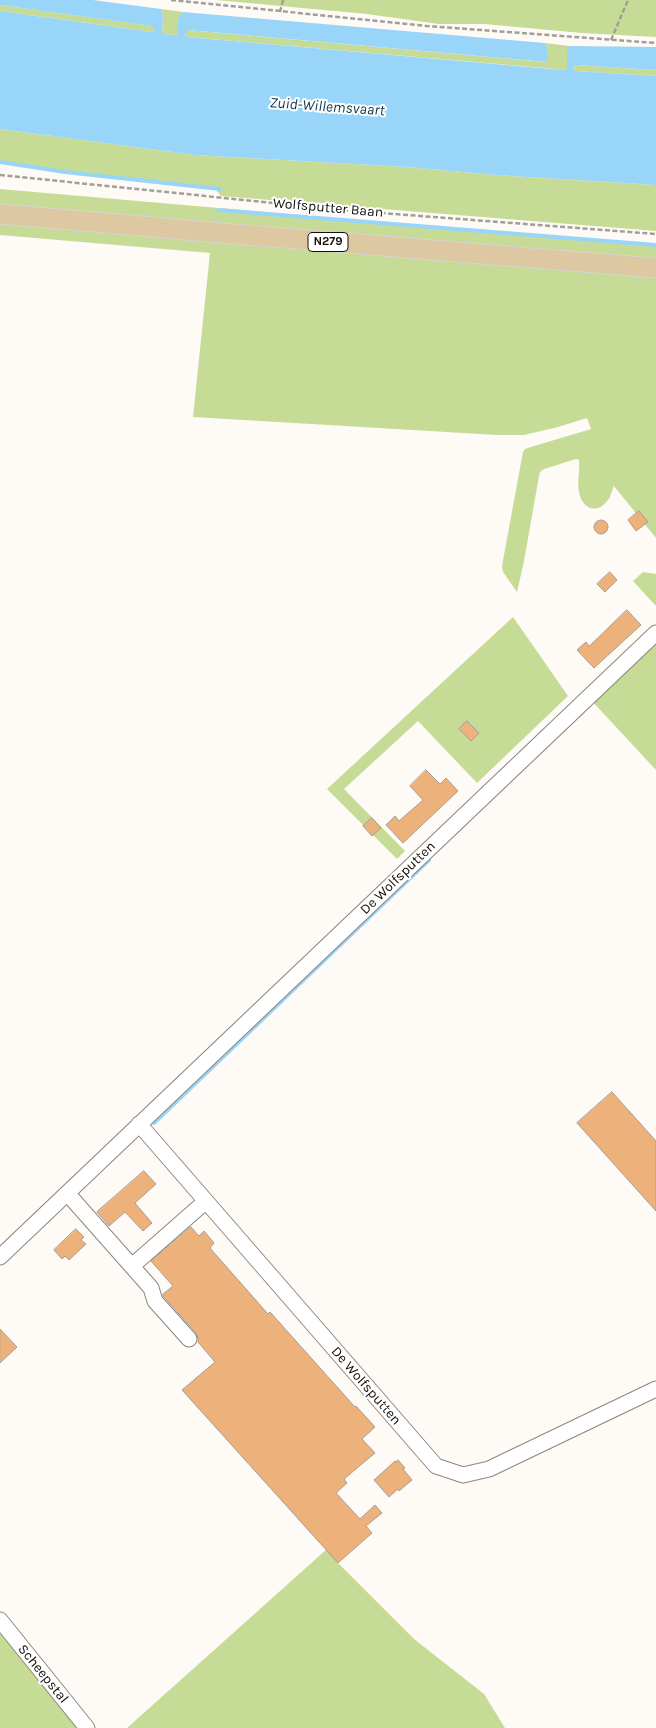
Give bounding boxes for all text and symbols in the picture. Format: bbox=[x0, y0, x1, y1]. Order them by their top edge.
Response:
water label: Zuid-Willemsvaart bbox=[269, 94, 385, 120]
street label: Wolfsputter Baan bbox=[272, 195, 384, 221]
road number: N279 bbox=[308, 232, 348, 252]
street label: De Wolfsputten bbox=[357, 838, 439, 918]
street label: De Wolfsputten bbox=[328, 1343, 404, 1429]
street label: Scheepstal bbox=[14, 1641, 72, 1707]

